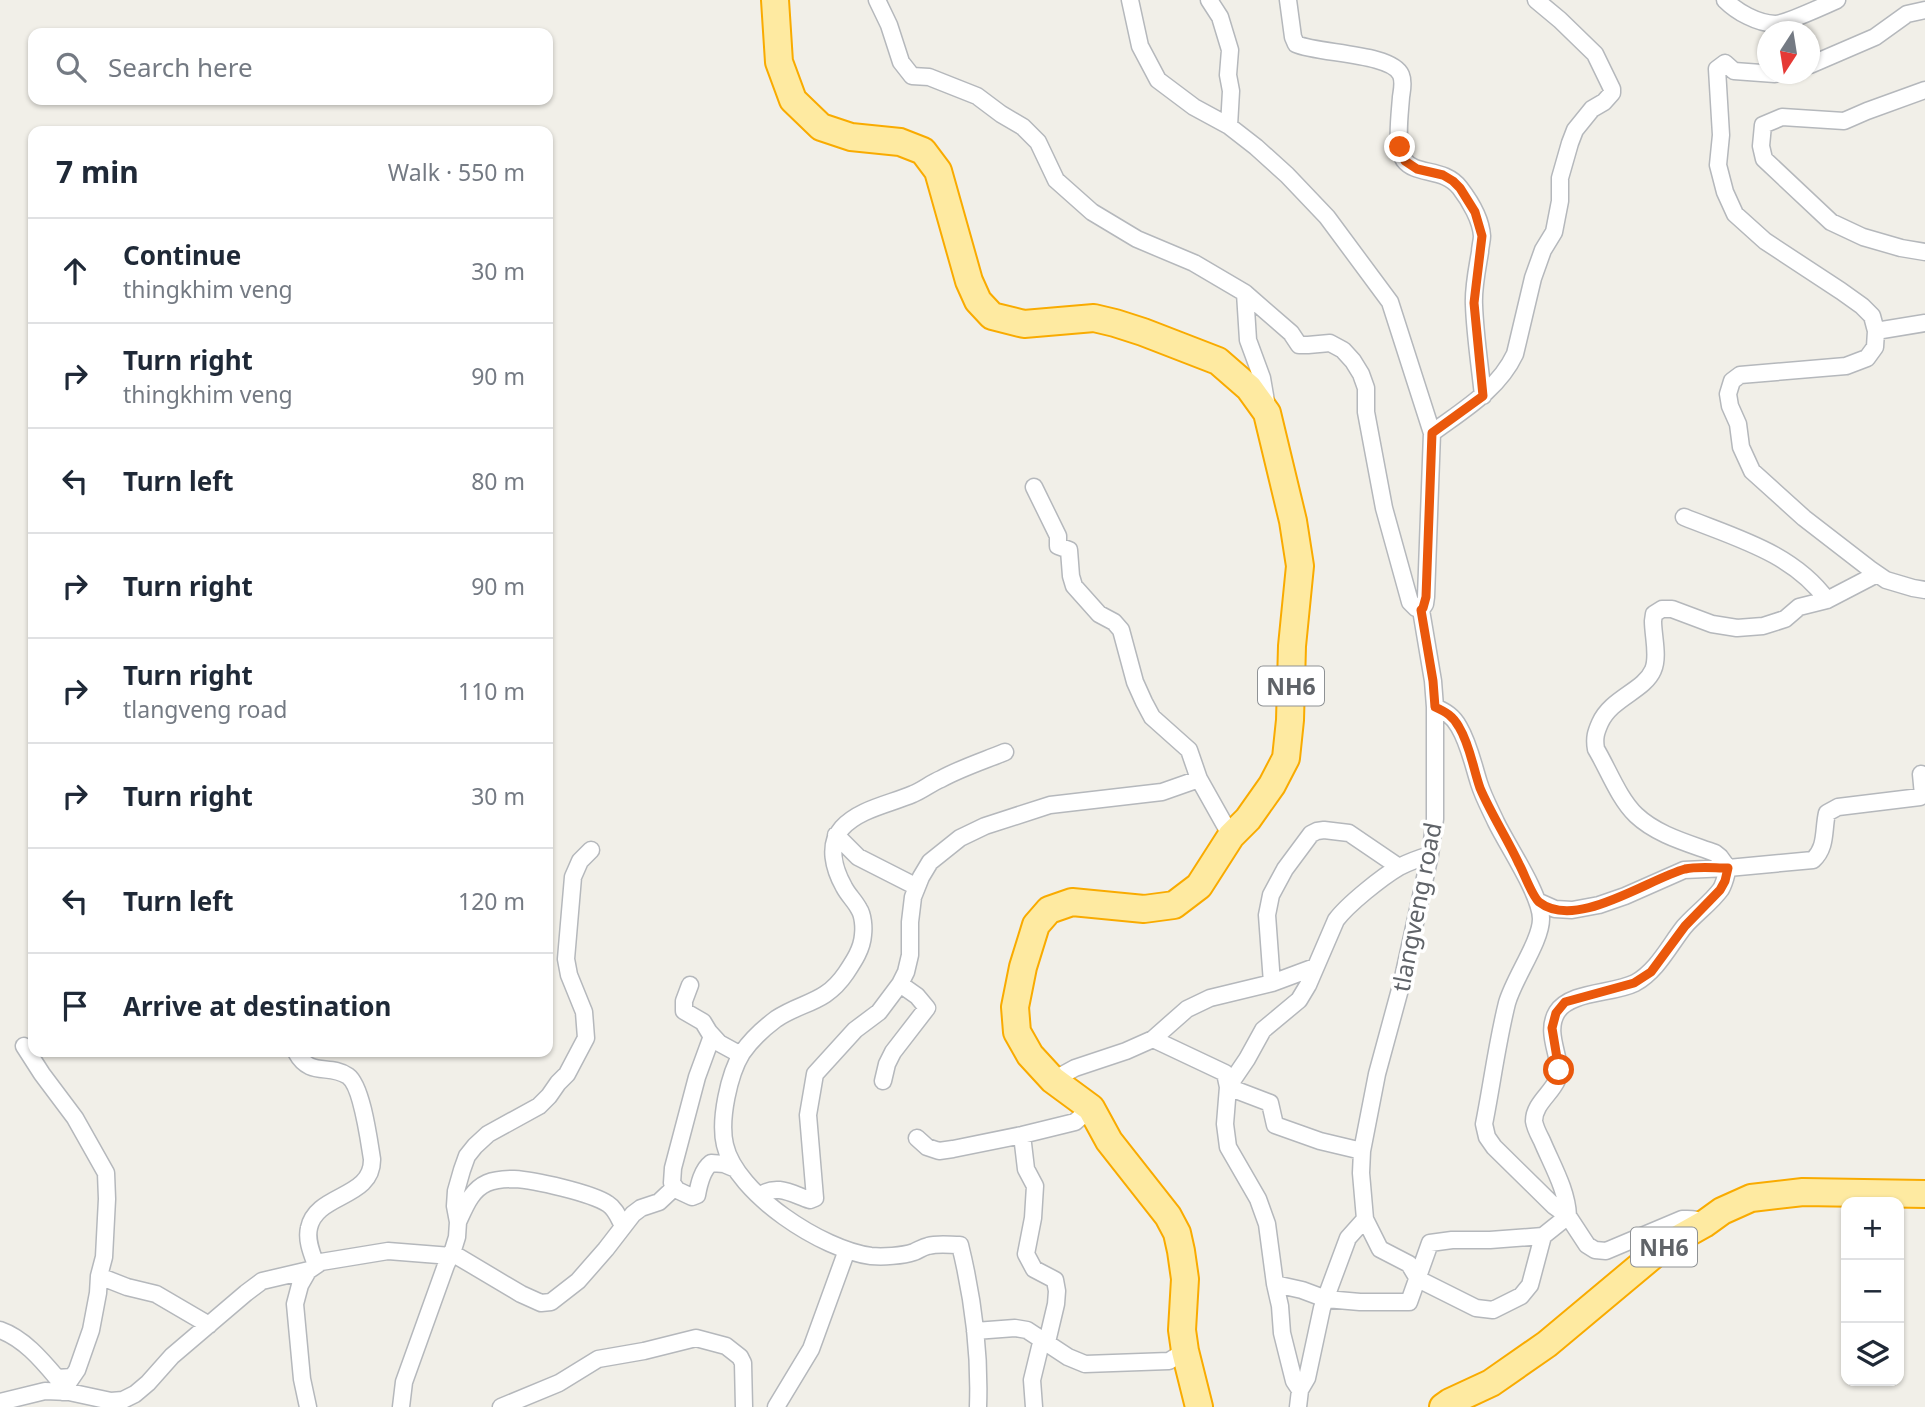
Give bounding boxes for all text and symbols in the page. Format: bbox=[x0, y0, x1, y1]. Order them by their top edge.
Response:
north arrow bbox=[1757, 21, 1820, 84]
search box bbox=[28, 28, 553, 105]
icon: search bbox=[52, 48, 90, 86]
text: Search here bbox=[108, 49, 253, 85]
route end bbox=[1384, 131, 1415, 162]
text: 7 min bbox=[56, 151, 139, 192]
text: Walk · 550 m bbox=[388, 156, 525, 188]
text: Continue bbox=[123, 237, 241, 273]
icon: ahead bbox=[56, 252, 94, 290]
text: 30 m bbox=[471, 255, 525, 287]
text: thingkhim veng bbox=[123, 273, 293, 305]
text: Turn right bbox=[123, 342, 253, 378]
icon: right bbox=[56, 357, 94, 395]
text: 90 m bbox=[471, 360, 525, 392]
text: thingkhim veng bbox=[123, 378, 293, 410]
icon: left bbox=[56, 462, 94, 500]
text: Turn left bbox=[123, 463, 234, 499]
text: 80 m bbox=[471, 465, 525, 497]
icon: right bbox=[56, 567, 94, 605]
text: Turn right bbox=[123, 568, 253, 604]
text: 90 m bbox=[471, 570, 525, 602]
text: Turn right bbox=[123, 657, 253, 693]
road number: NH6 bbox=[1258, 666, 1324, 706]
icon: right bbox=[56, 672, 94, 710]
text: 110 m bbox=[458, 675, 525, 707]
text: tlangveng road bbox=[123, 693, 288, 725]
icon: right bbox=[56, 777, 94, 815]
text: Turn right bbox=[123, 778, 253, 814]
text: 30 m bbox=[471, 780, 525, 812]
street label: tlangveng road bbox=[1383, 820, 1449, 994]
icon: left bbox=[56, 882, 94, 920]
text: Turn left bbox=[123, 883, 234, 919]
text: 120 m bbox=[458, 885, 525, 917]
icon: arrive bbox=[56, 987, 94, 1025]
text: Arrive at destination bbox=[123, 988, 392, 1024]
route start bbox=[1543, 1054, 1574, 1085]
map controls bbox=[1841, 1197, 1904, 1386]
button: + bbox=[1841, 1197, 1904, 1260]
road number: NH6 bbox=[1631, 1228, 1697, 1266]
button: − bbox=[1841, 1260, 1904, 1323]
button: layers bbox=[1841, 1323, 1904, 1386]

